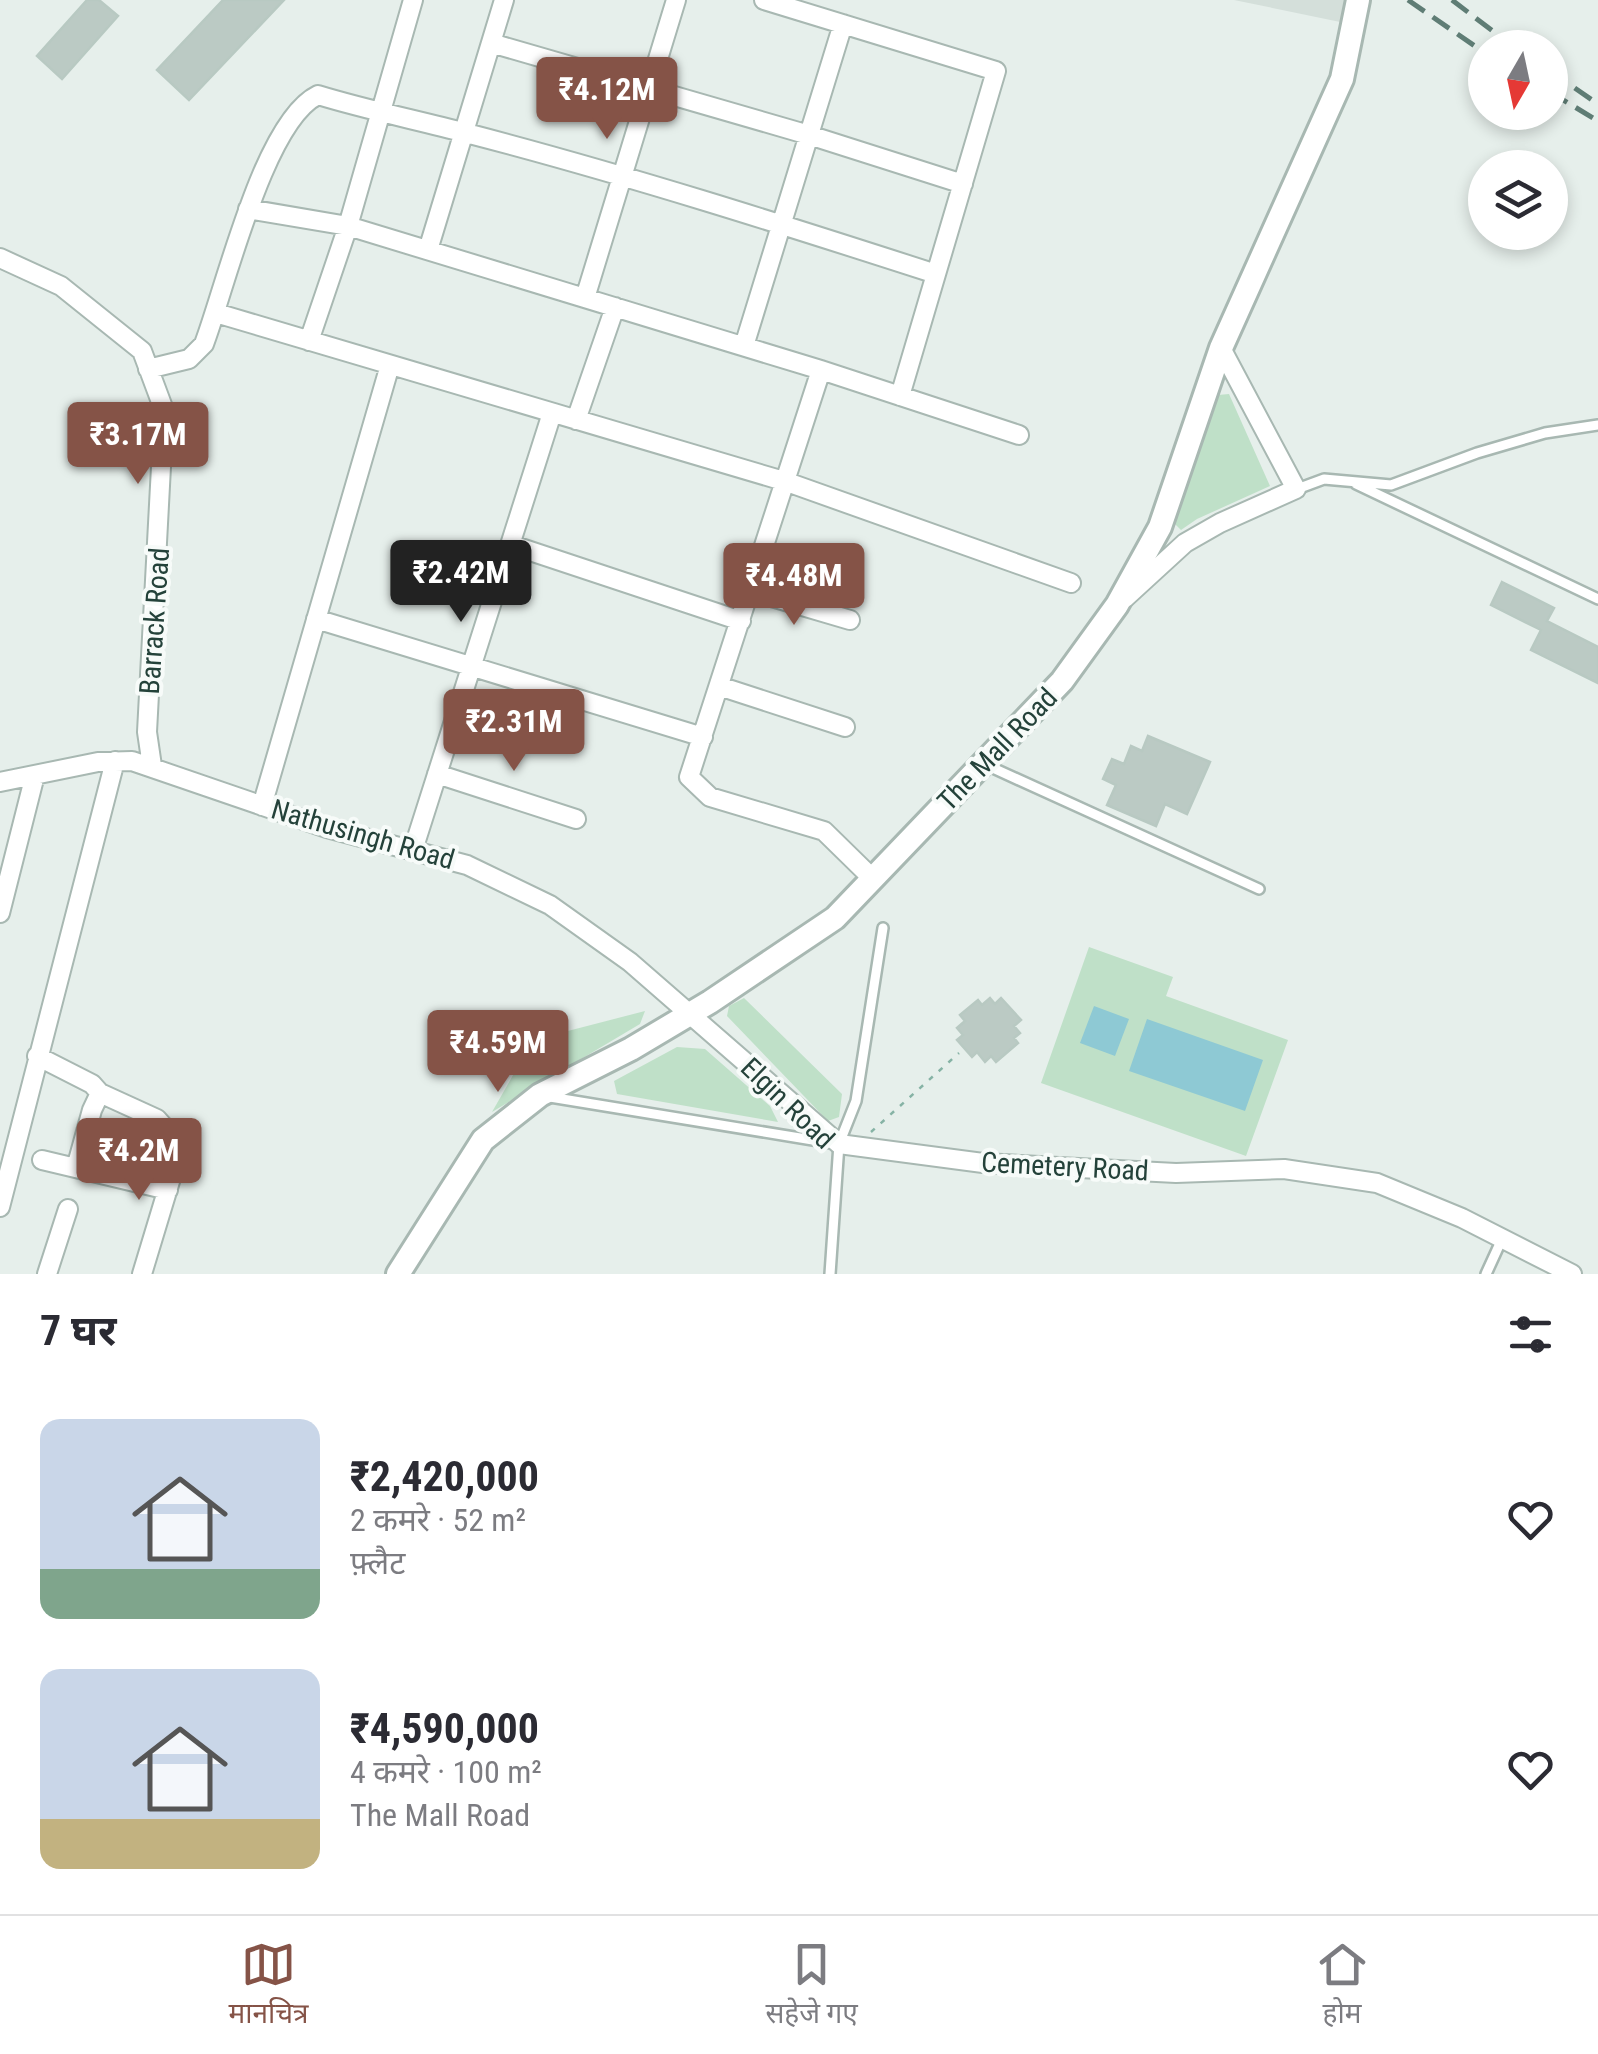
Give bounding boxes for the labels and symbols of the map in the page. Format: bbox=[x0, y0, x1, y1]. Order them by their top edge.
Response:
north arrow bbox=[1468, 30, 1568, 130]
pin: ₹4.12M bbox=[526, 57, 688, 142]
pin: ₹3.17M bbox=[57, 402, 219, 487]
pin: ₹2.42M bbox=[380, 540, 542, 625]
pin: ₹4.48M bbox=[713, 543, 875, 628]
street label: Barrack Road bbox=[133, 547, 176, 695]
street label: The Mall Road bbox=[931, 681, 1064, 818]
pin: ₹2.31M bbox=[433, 689, 595, 774]
street label: Nathusingh Road bbox=[268, 793, 458, 876]
pin: ₹4.59M bbox=[417, 1010, 579, 1095]
street label: Elgin Road bbox=[734, 1051, 841, 1156]
pin: ₹4.2M bbox=[69, 1118, 209, 1203]
street label: Cemetery Road bbox=[980, 1146, 1150, 1187]

